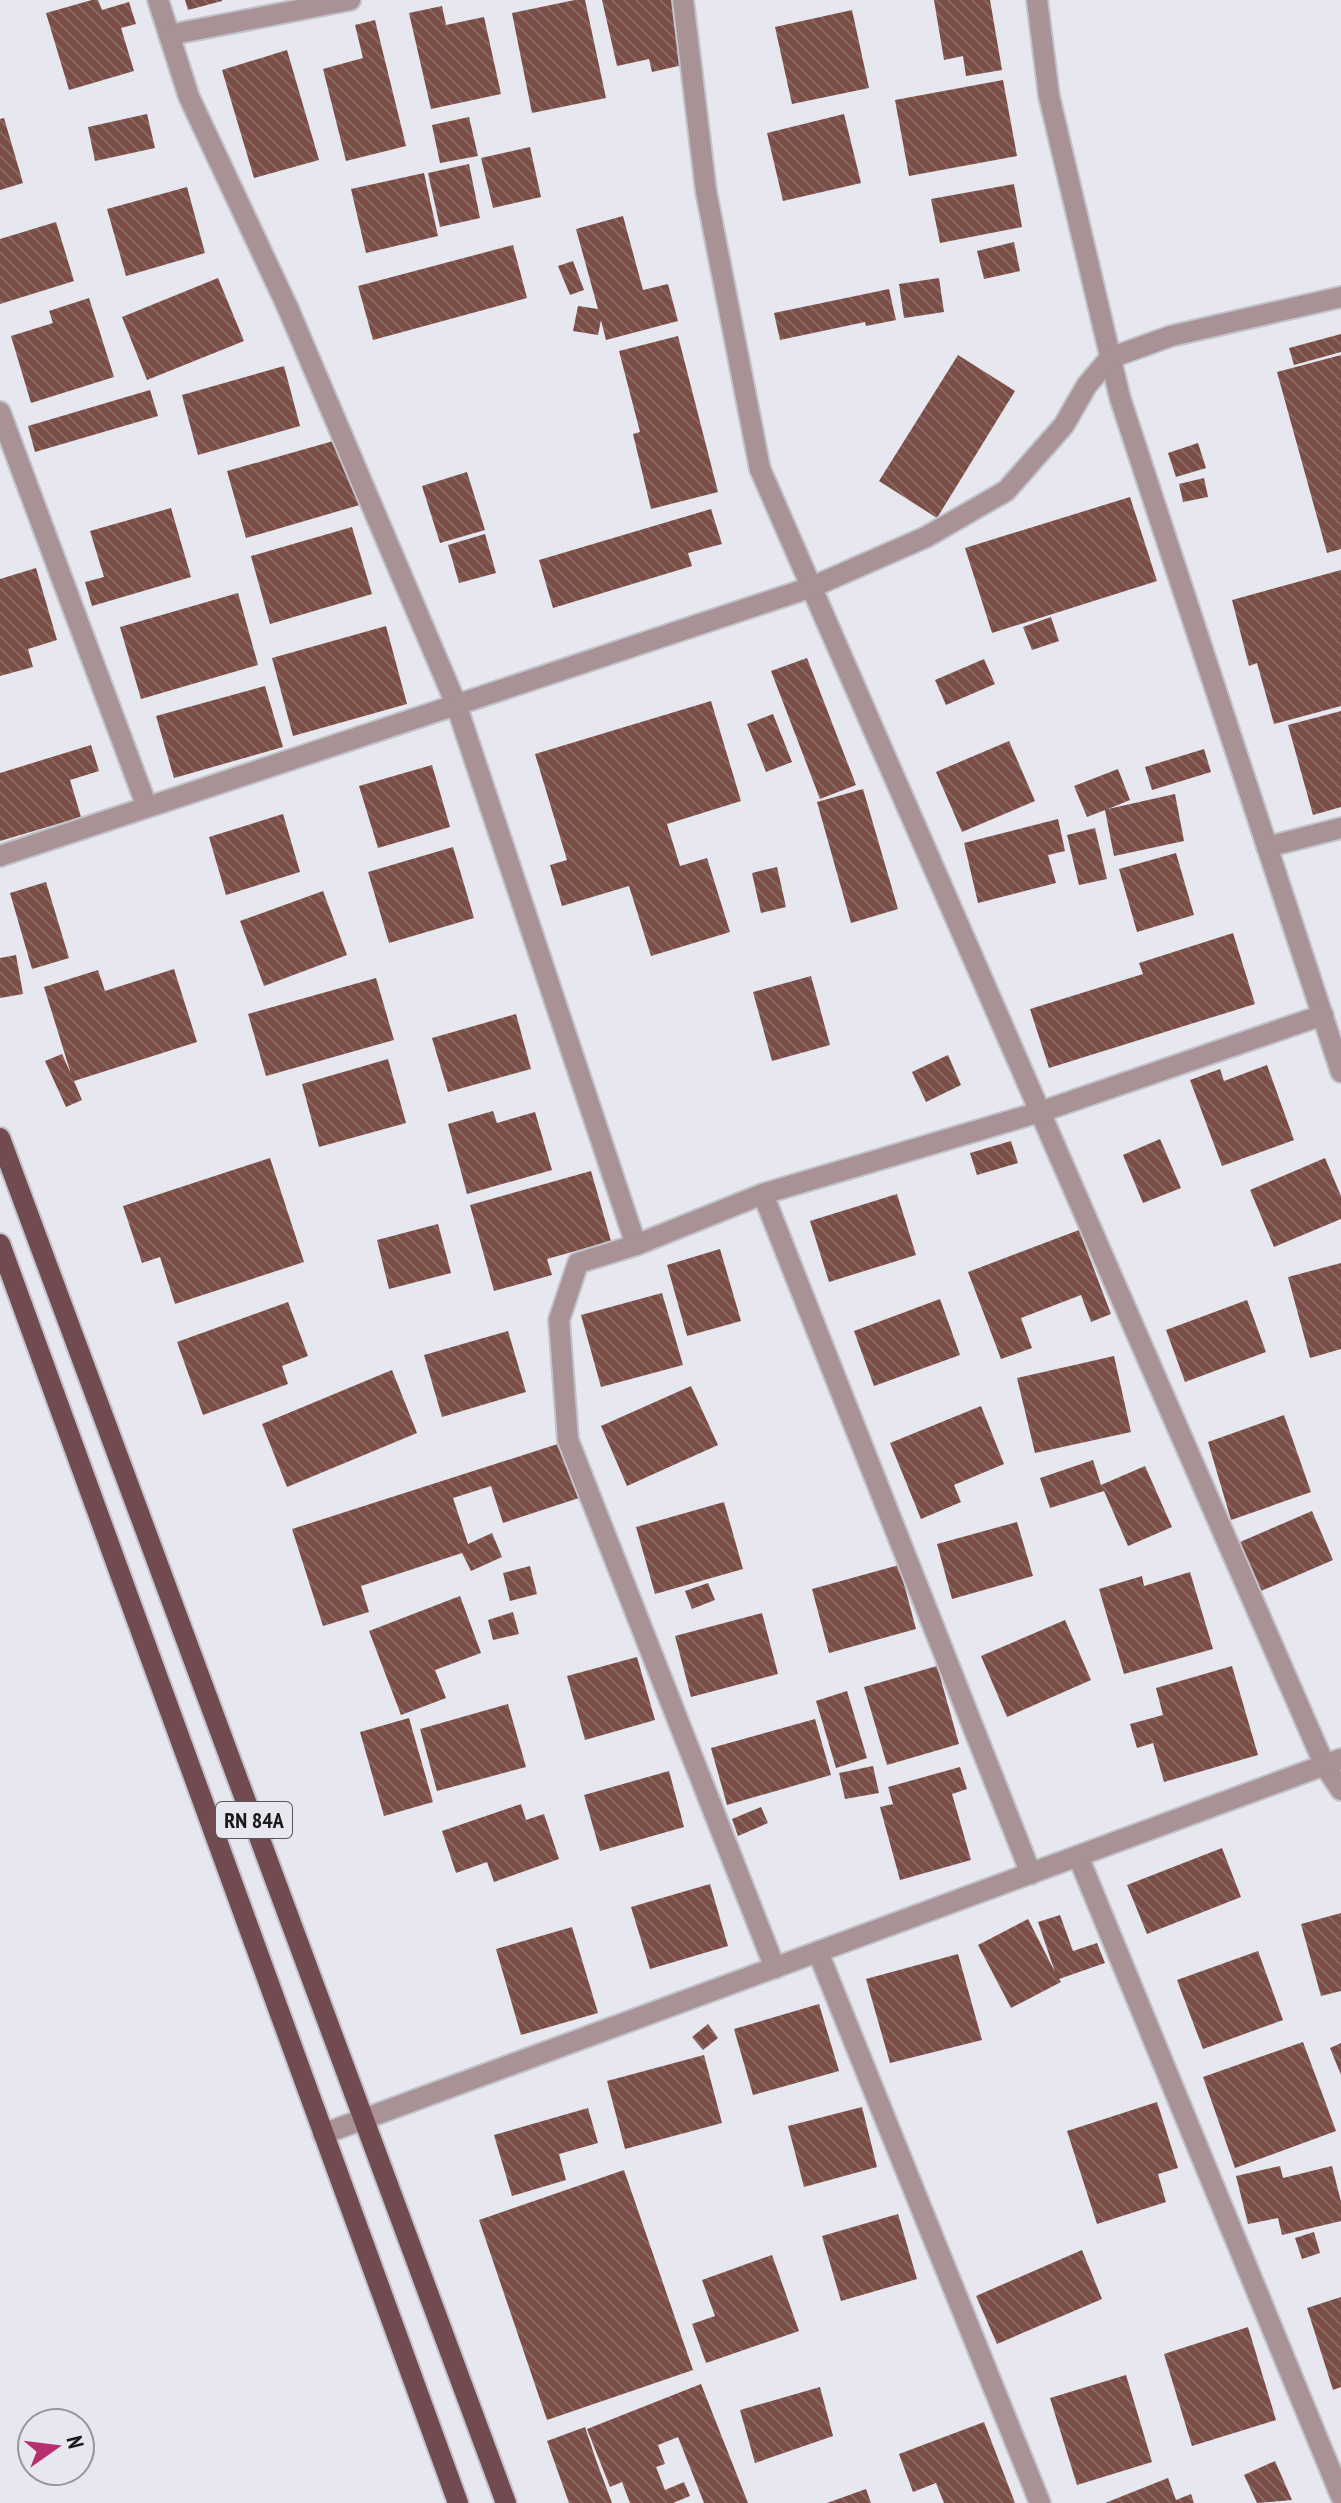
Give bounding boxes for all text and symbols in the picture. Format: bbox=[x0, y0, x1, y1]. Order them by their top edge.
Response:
road number: RN 84A bbox=[216, 1802, 292, 1838]
north arrow bbox=[16, 2407, 96, 2487]
text: N bbox=[60, 2433, 90, 2451]

